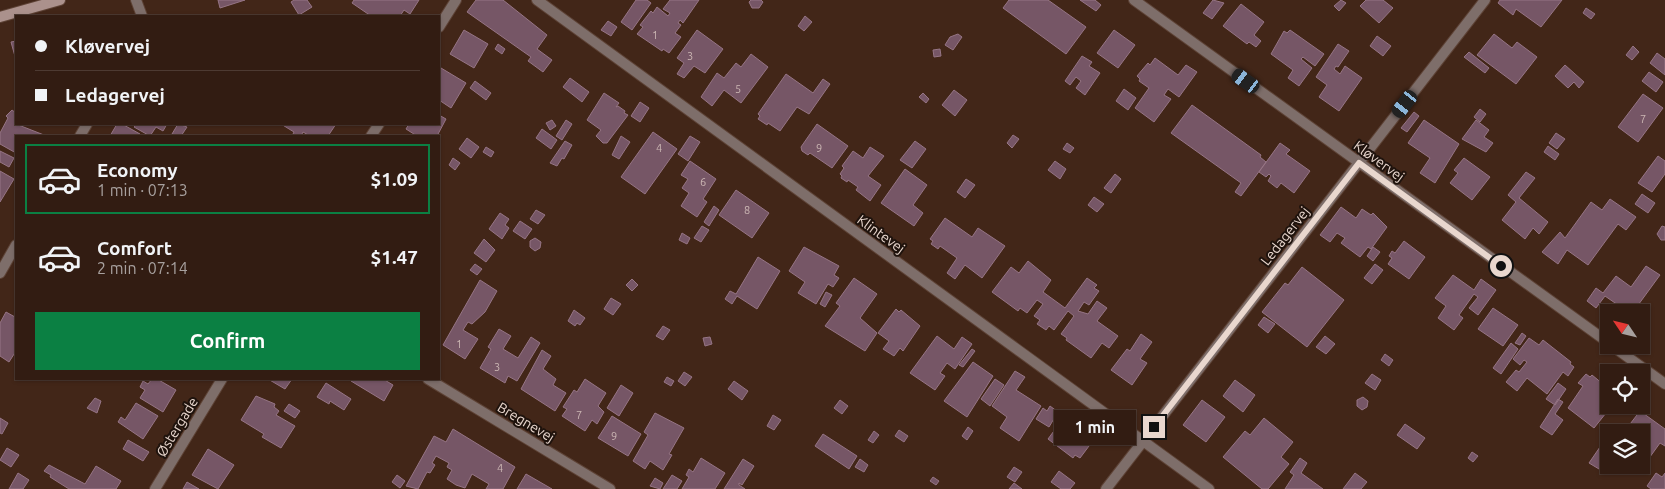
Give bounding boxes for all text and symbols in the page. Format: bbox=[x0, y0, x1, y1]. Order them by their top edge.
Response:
house number: 1 bbox=[652, 29, 658, 41]
text: Kløvervej bbox=[65, 35, 150, 57]
house number: 3 bbox=[687, 50, 693, 62]
car bbox=[1229, 66, 1262, 96]
house number: 5 bbox=[735, 83, 741, 95]
text: Ledagervej bbox=[65, 84, 165, 106]
car bbox=[1389, 88, 1420, 120]
house number: 7 bbox=[1640, 113, 1646, 125]
street label: Kløvervej bbox=[1351, 137, 1407, 185]
house number: 4 bbox=[656, 142, 662, 154]
house number: 9 bbox=[816, 142, 822, 154]
icon: car bbox=[37, 157, 82, 202]
text: Economy bbox=[97, 159, 178, 181]
text: $1.09 bbox=[370, 168, 418, 190]
house number: 6 bbox=[700, 176, 706, 188]
text: 1 min · 07:13 bbox=[97, 181, 188, 199]
house number: 8 bbox=[744, 204, 750, 216]
street label: Ledagervej bbox=[1257, 204, 1313, 268]
street label: Klintevej bbox=[854, 211, 908, 257]
icon: car bbox=[37, 235, 82, 280]
text: Comfort bbox=[97, 237, 172, 259]
text: $1.47 bbox=[370, 246, 418, 268]
route start bbox=[1490, 255, 1512, 277]
text: 2 min · 07:14 bbox=[97, 259, 188, 277]
north arrow bbox=[1600, 304, 1650, 354]
map controls bbox=[1600, 304, 1650, 474]
button: Confirm bbox=[35, 312, 420, 370]
house number: 1 bbox=[456, 338, 462, 350]
house number: 3 bbox=[494, 361, 500, 373]
button: locate bbox=[1600, 364, 1650, 414]
street label: Østergade bbox=[153, 394, 201, 460]
street label: Bregnevej bbox=[495, 399, 557, 445]
house number: 7 bbox=[576, 409, 582, 421]
callout: 1 min bbox=[1054, 410, 1136, 444]
route end bbox=[1143, 416, 1165, 438]
text: 1 min bbox=[1075, 418, 1115, 436]
button: layers bbox=[1600, 424, 1650, 474]
house number: 9 bbox=[611, 430, 617, 442]
house number: 4 bbox=[497, 462, 503, 474]

